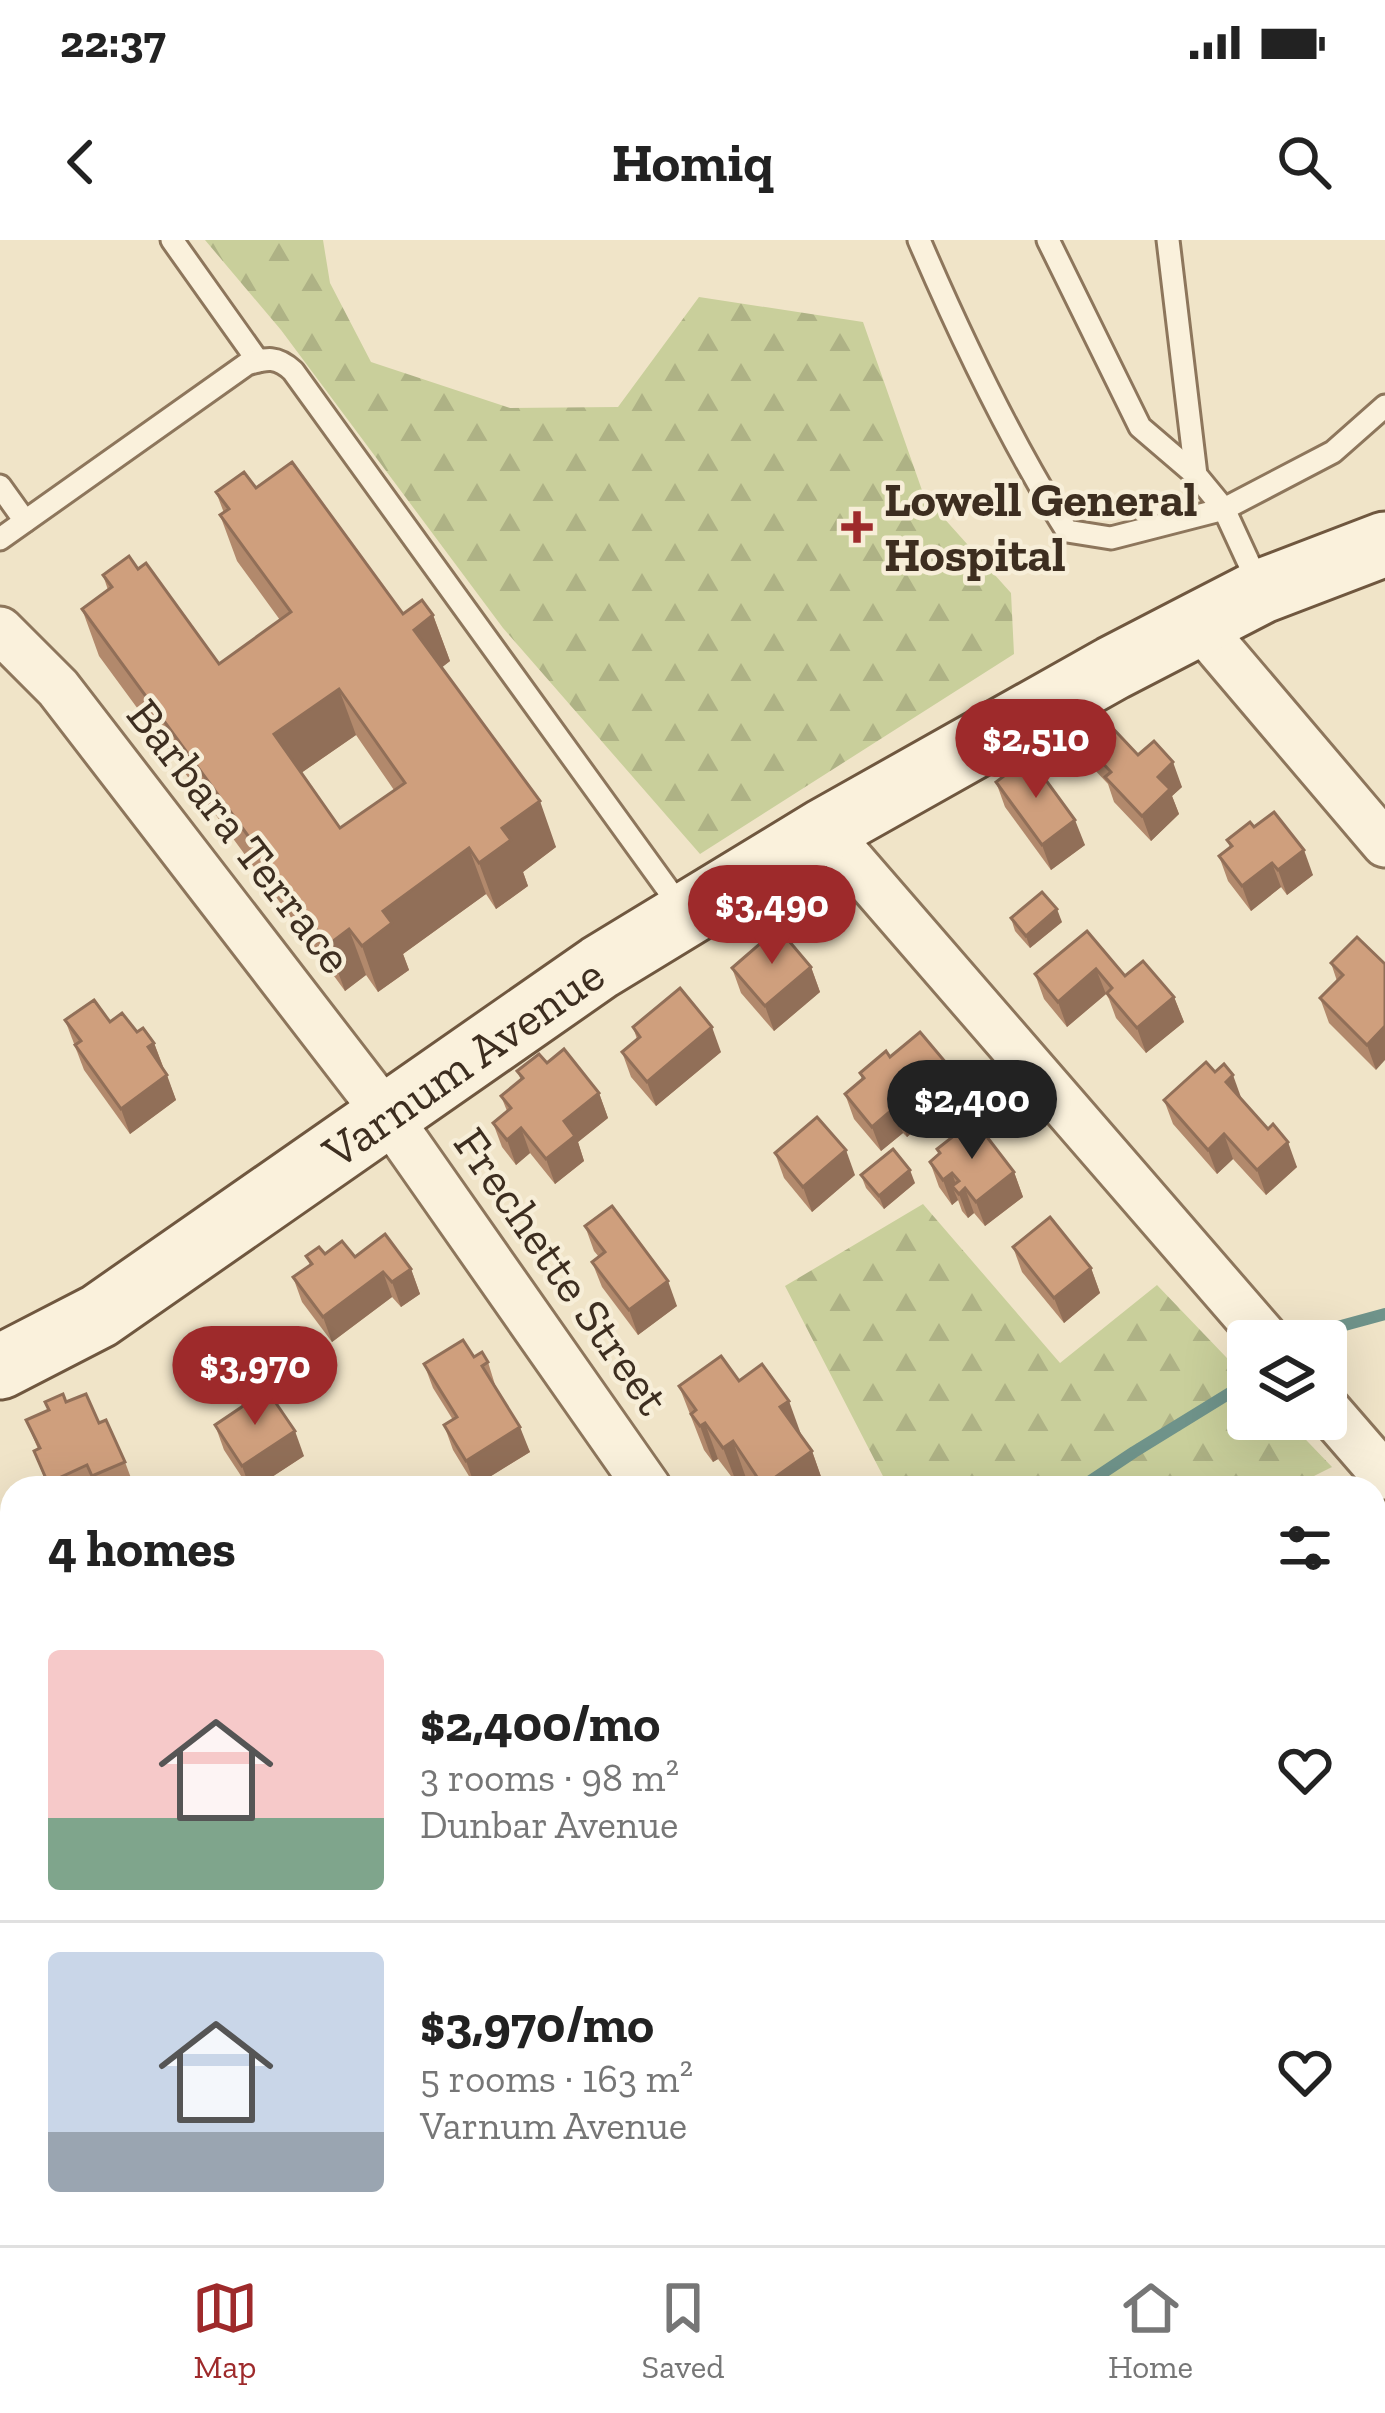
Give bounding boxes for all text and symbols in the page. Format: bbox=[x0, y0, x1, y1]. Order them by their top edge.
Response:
text: 22:37 bbox=[60, 15, 166, 69]
icon: back bbox=[48, 129, 114, 195]
icon: search bbox=[1271, 129, 1337, 195]
text: Homiq bbox=[612, 130, 773, 195]
place label: Lowell General Hospital bbox=[884, 471, 1197, 583]
marker: Lowell General Hospital bbox=[841, 511, 873, 543]
street label: Barbara Terrace bbox=[115, 688, 365, 984]
pin: $2,510 bbox=[938, 699, 1134, 801]
text: $2,510 bbox=[982, 714, 1090, 761]
pin: $3,490 bbox=[674, 865, 870, 967]
text: $3,490 bbox=[715, 880, 829, 927]
street label: Varnum Avenue bbox=[311, 945, 614, 1180]
pin: $2,400 bbox=[874, 1060, 1070, 1162]
text: $2,400 bbox=[914, 1075, 1030, 1122]
street label: Frechette Street bbox=[442, 1117, 682, 1425]
map controls bbox=[1227, 1320, 1347, 1440]
button: layers bbox=[1227, 1320, 1347, 1440]
pin: $3,970 bbox=[157, 1326, 353, 1428]
text: $3,970 bbox=[199, 1341, 311, 1388]
icon: filters bbox=[1272, 1515, 1338, 1581]
text: 4 homes bbox=[48, 1518, 236, 1579]
text: $2,400/mo bbox=[420, 1693, 660, 1754]
icon: home bbox=[144, 1698, 288, 1842]
icon: heart bbox=[1272, 1737, 1338, 1803]
text: 3 rooms · 98 m² bbox=[420, 1754, 679, 1801]
text: Dunbar Avenue bbox=[420, 1801, 678, 1848]
text: $3,970/mo bbox=[420, 1994, 654, 2055]
icon: home bbox=[144, 2000, 288, 2144]
icon: heart bbox=[1272, 2039, 1338, 2105]
text: 5 rooms · 163 m² bbox=[420, 2055, 693, 2102]
text: Varnum Avenue bbox=[420, 2102, 687, 2149]
tab: Map bbox=[192, 2275, 258, 2386]
tab: Saved bbox=[642, 2275, 724, 2386]
tab: Home bbox=[1108, 2275, 1193, 2386]

